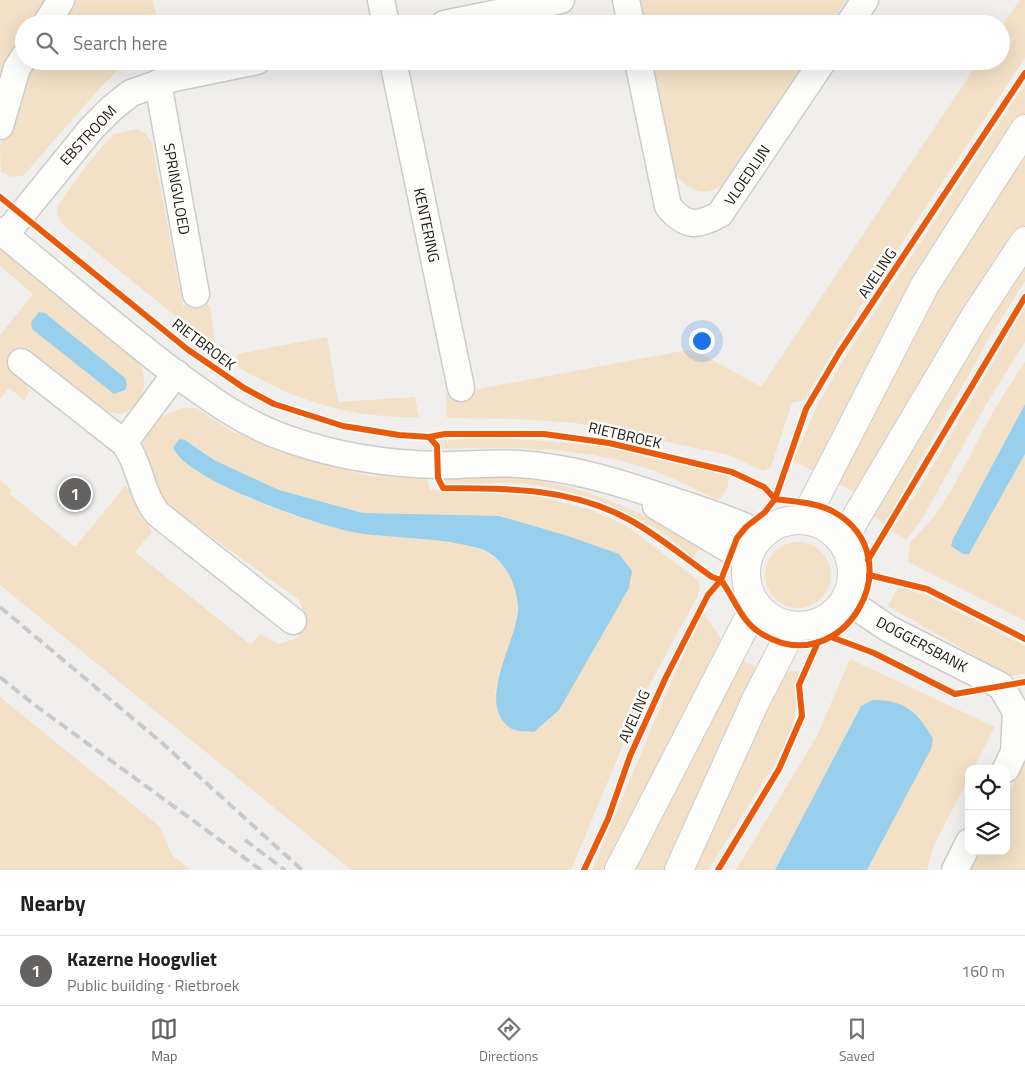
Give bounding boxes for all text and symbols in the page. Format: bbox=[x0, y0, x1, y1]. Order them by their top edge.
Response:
search box bbox=[15, 15, 1010, 70]
text: Search here bbox=[73, 28, 167, 57]
icon: search bbox=[33, 29, 61, 57]
street label: EBSTROOM bbox=[54, 100, 122, 170]
street label: VLOEDLIJN bbox=[718, 140, 776, 210]
street label: SPRINGVLOED bbox=[158, 141, 196, 237]
street label: KENTERING bbox=[408, 186, 446, 264]
street label: AVELING bbox=[852, 243, 902, 303]
street label: RIETBROEK bbox=[167, 312, 241, 376]
your location bbox=[689, 328, 715, 354]
street label: RIETBROEK bbox=[586, 415, 664, 455]
pin: 1 bbox=[59, 475, 91, 513]
street label: DOGGERSBANK bbox=[872, 610, 972, 678]
street label: AVELING bbox=[612, 686, 656, 746]
map controls bbox=[965, 765, 1010, 855]
button: locate bbox=[965, 765, 1010, 810]
button: layers bbox=[965, 810, 1010, 855]
text: Nearby bbox=[20, 887, 85, 919]
text: Kazerne Hoogvliet bbox=[67, 944, 217, 973]
text: 1 bbox=[32, 959, 40, 983]
text: 160 m bbox=[961, 959, 1005, 983]
text: Public building · Rietbroek bbox=[67, 973, 240, 997]
tab: Map bbox=[150, 1015, 178, 1066]
tab: Directions bbox=[479, 1015, 538, 1066]
tab: Saved bbox=[839, 1015, 875, 1066]

